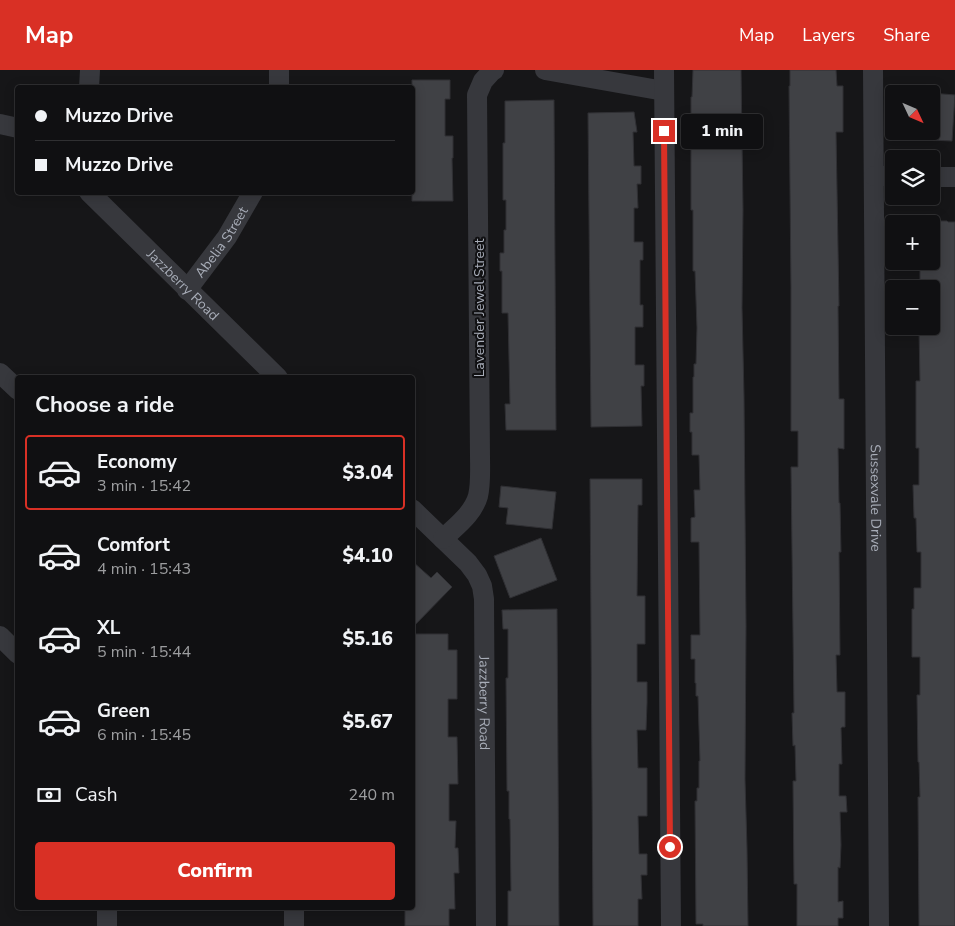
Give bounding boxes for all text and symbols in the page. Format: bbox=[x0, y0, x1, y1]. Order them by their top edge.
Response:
text: Map bbox=[25, 19, 73, 51]
text: Map bbox=[739, 23, 774, 47]
text: Layers bbox=[802, 23, 855, 47]
text: Share bbox=[883, 23, 930, 47]
north arrow bbox=[885, 85, 940, 140]
map controls bbox=[885, 85, 940, 335]
text: Muzzo Drive bbox=[65, 103, 173, 129]
callout: 1 min bbox=[682, 114, 764, 148]
route end bbox=[653, 120, 675, 142]
text: 1 min bbox=[701, 120, 743, 142]
button: layers bbox=[885, 150, 940, 205]
text: Muzzo Drive bbox=[65, 152, 173, 178]
street label: Abelia Street bbox=[190, 203, 252, 282]
button: + bbox=[885, 215, 940, 270]
street label: Lavender Jewel Street bbox=[470, 239, 489, 377]
street label: Jazzberry Road bbox=[142, 244, 223, 324]
button: − bbox=[885, 280, 940, 335]
text: Choose a ride bbox=[35, 390, 174, 420]
street label: Sussexvale Drive bbox=[866, 444, 886, 552]
text: Economy bbox=[97, 449, 177, 475]
icon: car bbox=[37, 450, 82, 495]
text: $3.04 bbox=[342, 460, 393, 486]
text: 3 min · 15:42 bbox=[97, 475, 191, 497]
text: Comfort bbox=[97, 532, 170, 558]
icon: car bbox=[37, 533, 82, 578]
text: $4.10 bbox=[342, 543, 393, 569]
text: 4 min · 15:43 bbox=[97, 558, 191, 580]
text: XL bbox=[97, 615, 120, 641]
icon: car bbox=[37, 616, 82, 661]
text: $5.16 bbox=[342, 626, 393, 652]
text: 5 min · 15:44 bbox=[97, 641, 191, 663]
street label: Jazzberry Road bbox=[475, 655, 494, 750]
text: Green bbox=[97, 698, 150, 724]
icon: car bbox=[37, 699, 82, 744]
text: $5.67 bbox=[342, 709, 393, 735]
text: 6 min · 15:45 bbox=[97, 724, 191, 746]
icon: cash bbox=[35, 781, 63, 809]
text: Cash bbox=[75, 782, 117, 808]
text: 240 m bbox=[348, 784, 395, 806]
route start bbox=[659, 836, 681, 858]
button: Confirm bbox=[35, 842, 395, 900]

